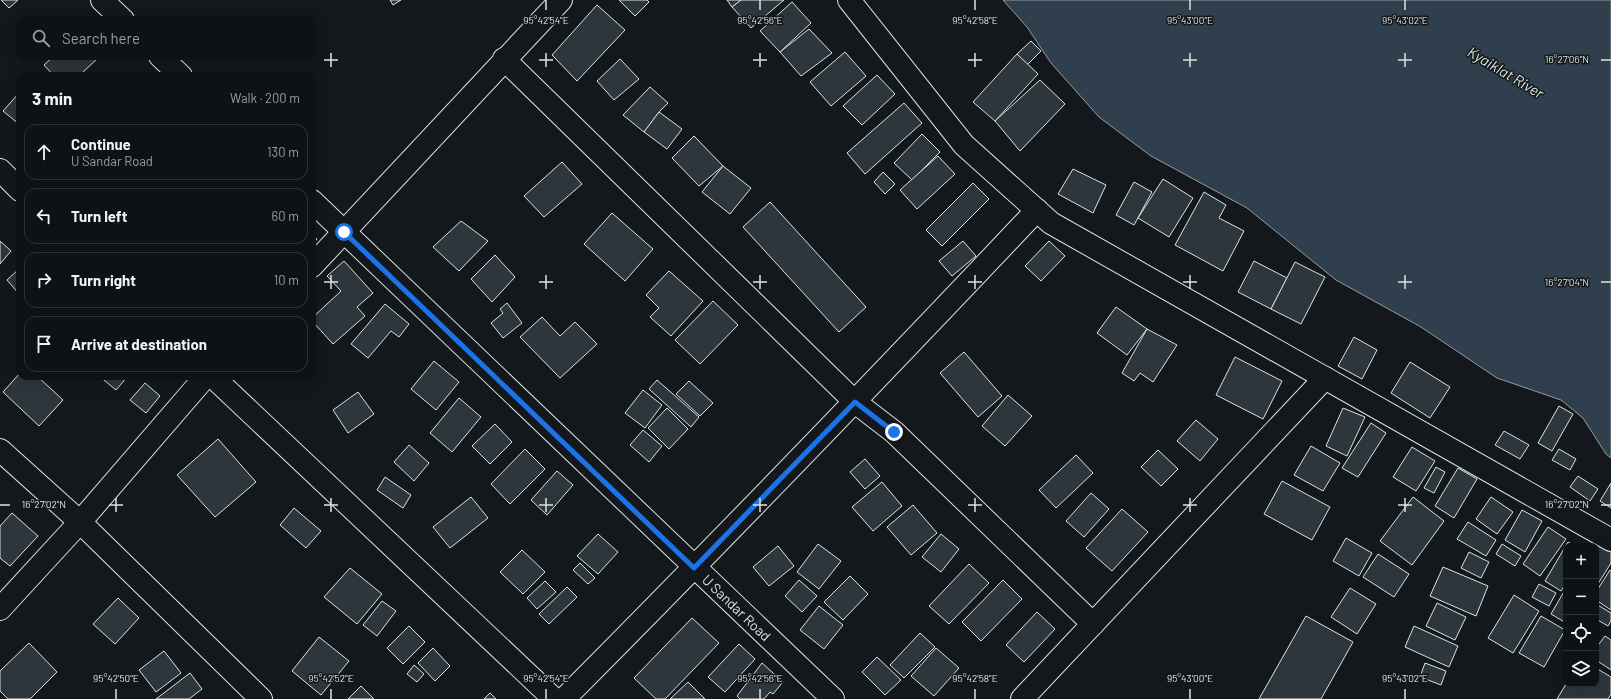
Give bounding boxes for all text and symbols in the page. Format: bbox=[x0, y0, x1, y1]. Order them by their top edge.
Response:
text: 95°42'54"E bbox=[523, 14, 569, 26]
text: 95°42'56"E bbox=[737, 14, 783, 26]
text: 95°42'58"E bbox=[952, 14, 998, 26]
text: 95°43'00"E bbox=[1167, 14, 1213, 26]
text: 95°43'02"E bbox=[1382, 14, 1428, 26]
search box bbox=[16, 16, 316, 60]
icon: search bbox=[30, 27, 52, 49]
text: Search here bbox=[62, 29, 140, 47]
water label: Kyaiklat River bbox=[1465, 42, 1548, 102]
text: 16°27'06"N bbox=[1545, 53, 1589, 65]
text: 3 min bbox=[32, 88, 72, 108]
text: Walk · 200 m bbox=[230, 90, 300, 106]
text: Continue bbox=[71, 135, 131, 153]
icon: ahead bbox=[33, 141, 55, 163]
text: 130 m bbox=[267, 144, 299, 160]
text: U Sandar Road bbox=[71, 153, 153, 169]
icon: left bbox=[33, 205, 55, 227]
text: Turn left bbox=[71, 207, 127, 225]
text: 60 m bbox=[272, 208, 299, 224]
route start bbox=[335, 223, 353, 241]
icon: right bbox=[33, 269, 55, 291]
text: Turn right bbox=[71, 271, 136, 289]
text: 10 m bbox=[274, 272, 299, 288]
text: 16°27'04"N bbox=[1545, 276, 1589, 288]
icon: arrive bbox=[33, 333, 55, 355]
text: Arrive at destination bbox=[71, 335, 207, 353]
route end bbox=[885, 423, 903, 441]
text: 16°27'02"N bbox=[22, 498, 66, 510]
text: 16°27'02"N bbox=[1545, 498, 1589, 510]
map controls bbox=[1563, 543, 1599, 687]
button: + bbox=[1563, 543, 1599, 579]
street label: U Sandar Road bbox=[699, 571, 775, 644]
button: − bbox=[1563, 579, 1599, 615]
button: locate bbox=[1563, 615, 1599, 651]
button: layers bbox=[1563, 651, 1599, 687]
text: 95°42'50"E bbox=[93, 672, 139, 684]
text: 95°42'52"E bbox=[308, 672, 354, 684]
text: 95°42'54"E bbox=[523, 672, 569, 684]
text: 95°42'56"E bbox=[737, 672, 783, 684]
text: 95°42'58"E bbox=[952, 672, 998, 684]
text: 95°43'00"E bbox=[1167, 672, 1213, 684]
text: 95°43'02"E bbox=[1382, 672, 1428, 684]

